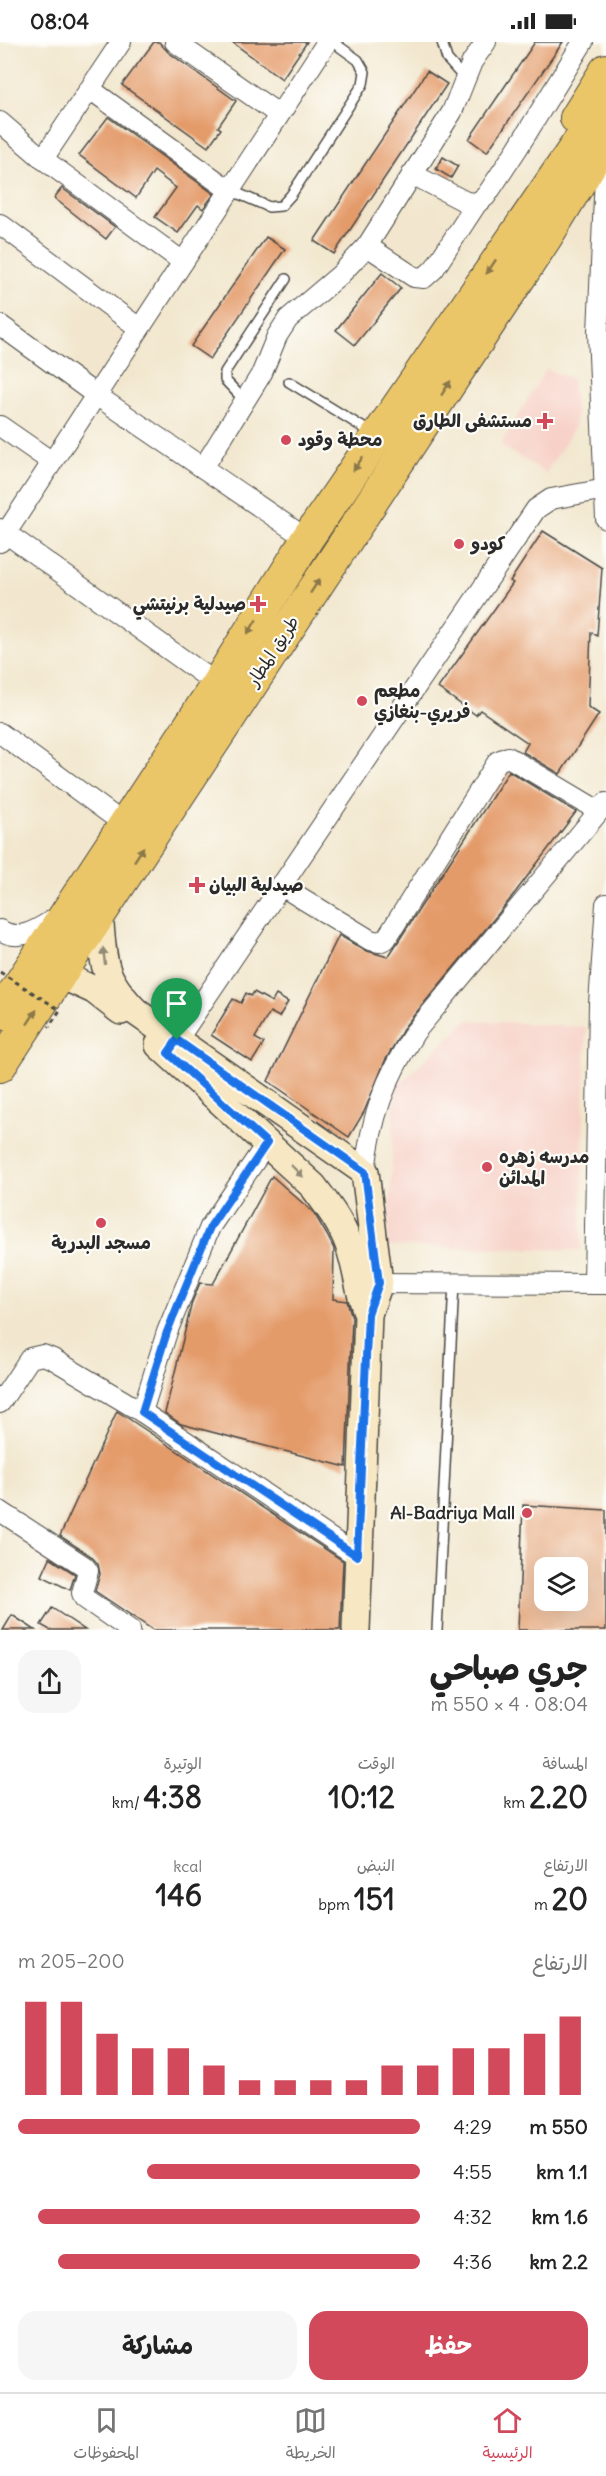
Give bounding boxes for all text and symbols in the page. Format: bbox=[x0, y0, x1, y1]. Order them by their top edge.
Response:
text: 08:04 bbox=[30, 7, 89, 35]
one-way arrow bbox=[485, 259, 497, 275]
one-way arrow bbox=[440, 381, 452, 397]
place label: مستشفى الطارق bbox=[413, 409, 532, 433]
marker: مستشفى الطارق bbox=[536, 412, 554, 430]
place label: محطة وقود bbox=[298, 428, 382, 451]
marker: محطة وقود bbox=[279, 433, 293, 447]
one-way arrow bbox=[352, 455, 364, 471]
place label: كودو bbox=[469, 532, 506, 555]
marker: كودو bbox=[452, 537, 466, 551]
one-way arrow bbox=[310, 578, 321, 594]
place label: صيدلية برنيتشي bbox=[133, 592, 246, 620]
marker: صيدلية برنيتشي bbox=[251, 597, 265, 611]
street label: طريق المطار bbox=[240, 611, 304, 692]
one-way arrow bbox=[247, 619, 258, 635]
place label: مطعم فريري-بنغازي bbox=[374, 679, 470, 726]
marker: مطعم فريري-بنغازي bbox=[355, 694, 369, 708]
one-way arrow bbox=[133, 846, 144, 862]
place label: صيدلية البيان bbox=[209, 873, 303, 896]
marker: صيدلية البيان bbox=[190, 878, 204, 892]
one-way arrow bbox=[99, 946, 108, 965]
pin bbox=[151, 978, 202, 1040]
icon: arrive bbox=[160, 987, 193, 1020]
one-way arrow bbox=[26, 1009, 37, 1025]
place label: مدرسه زهره المدائن bbox=[499, 1145, 590, 1189]
marker: مدرسه زهره المدائن bbox=[480, 1160, 494, 1174]
one-way arrow bbox=[290, 1164, 304, 1178]
marker: مسجد البدرية bbox=[94, 1216, 108, 1230]
place label: مسجد البدرية bbox=[51, 1231, 151, 1254]
place label: Al-Badriya Mall bbox=[390, 1501, 515, 1524]
marker: Al-Badriya Mall bbox=[520, 1506, 534, 1520]
map controls bbox=[534, 1557, 588, 1611]
button: layers bbox=[534, 1557, 588, 1611]
text: جري صباحي bbox=[429, 1647, 588, 1689]
button: share bbox=[18, 1650, 81, 1713]
text: 08:04 · 4 × 550 m bbox=[430, 1691, 588, 1716]
text: الوتيرة bbox=[163, 1753, 202, 1773]
text: الوقت bbox=[358, 1753, 395, 1773]
text: المسافة bbox=[542, 1753, 588, 1773]
text: 4:38 bbox=[144, 1778, 202, 1816]
text: 10:12 bbox=[328, 1778, 395, 1816]
text: 2.20 bbox=[529, 1778, 588, 1816]
text: /km bbox=[112, 1792, 144, 1812]
text: km bbox=[503, 1792, 529, 1812]
text: النبض bbox=[357, 1855, 395, 1875]
text: الارتفاع bbox=[543, 1855, 588, 1875]
text: kcal bbox=[173, 1856, 202, 1876]
text: 146 bbox=[155, 1876, 202, 1914]
text: 151 bbox=[354, 1880, 395, 1918]
text: 20 bbox=[552, 1880, 588, 1918]
text: bpm bbox=[318, 1894, 354, 1914]
text: m bbox=[534, 1894, 552, 1914]
text: 200–205 m bbox=[18, 1948, 125, 1973]
text: الارتفاع bbox=[532, 1950, 588, 1975]
text: 4:29 bbox=[453, 2114, 492, 2139]
text: 550 m bbox=[530, 2114, 588, 2139]
text: 4:55 bbox=[453, 2159, 492, 2184]
text: 1.1 km bbox=[536, 2159, 588, 2184]
text: 4:32 bbox=[454, 2204, 492, 2229]
text: 1.6 km bbox=[532, 2204, 588, 2229]
text: 4:36 bbox=[453, 2249, 492, 2274]
text: 2.2 km bbox=[529, 2249, 588, 2274]
button: مشاركة bbox=[18, 2311, 297, 2380]
button: حفظ bbox=[309, 2311, 588, 2380]
tab: المحفوظات bbox=[73, 2404, 139, 2467]
tab: الخريطة bbox=[286, 2404, 336, 2467]
tab: الرئيسية bbox=[482, 2404, 533, 2467]

